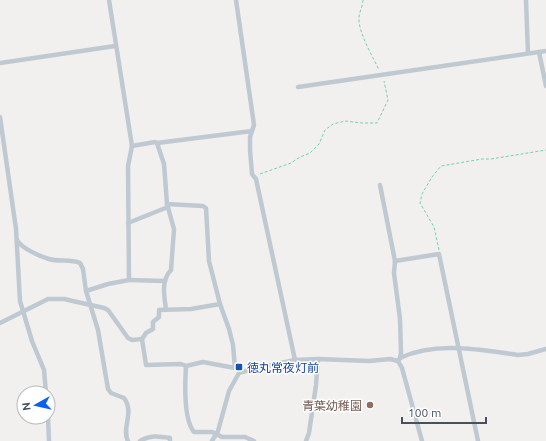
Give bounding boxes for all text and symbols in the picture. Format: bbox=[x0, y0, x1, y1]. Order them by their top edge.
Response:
place label: 徳丸常夜灯前 bbox=[247, 361, 319, 374]
marker: 徳丸常夜灯前 bbox=[234, 362, 244, 372]
north arrow bbox=[16, 385, 56, 425]
place label: 青葉幼稚園 bbox=[302, 399, 362, 412]
scale bar bbox=[402, 399, 486, 425]
marker: 青葉幼稚園 bbox=[365, 400, 375, 410]
text: N bbox=[20, 401, 33, 411]
text: 100 m bbox=[408, 406, 441, 419]

